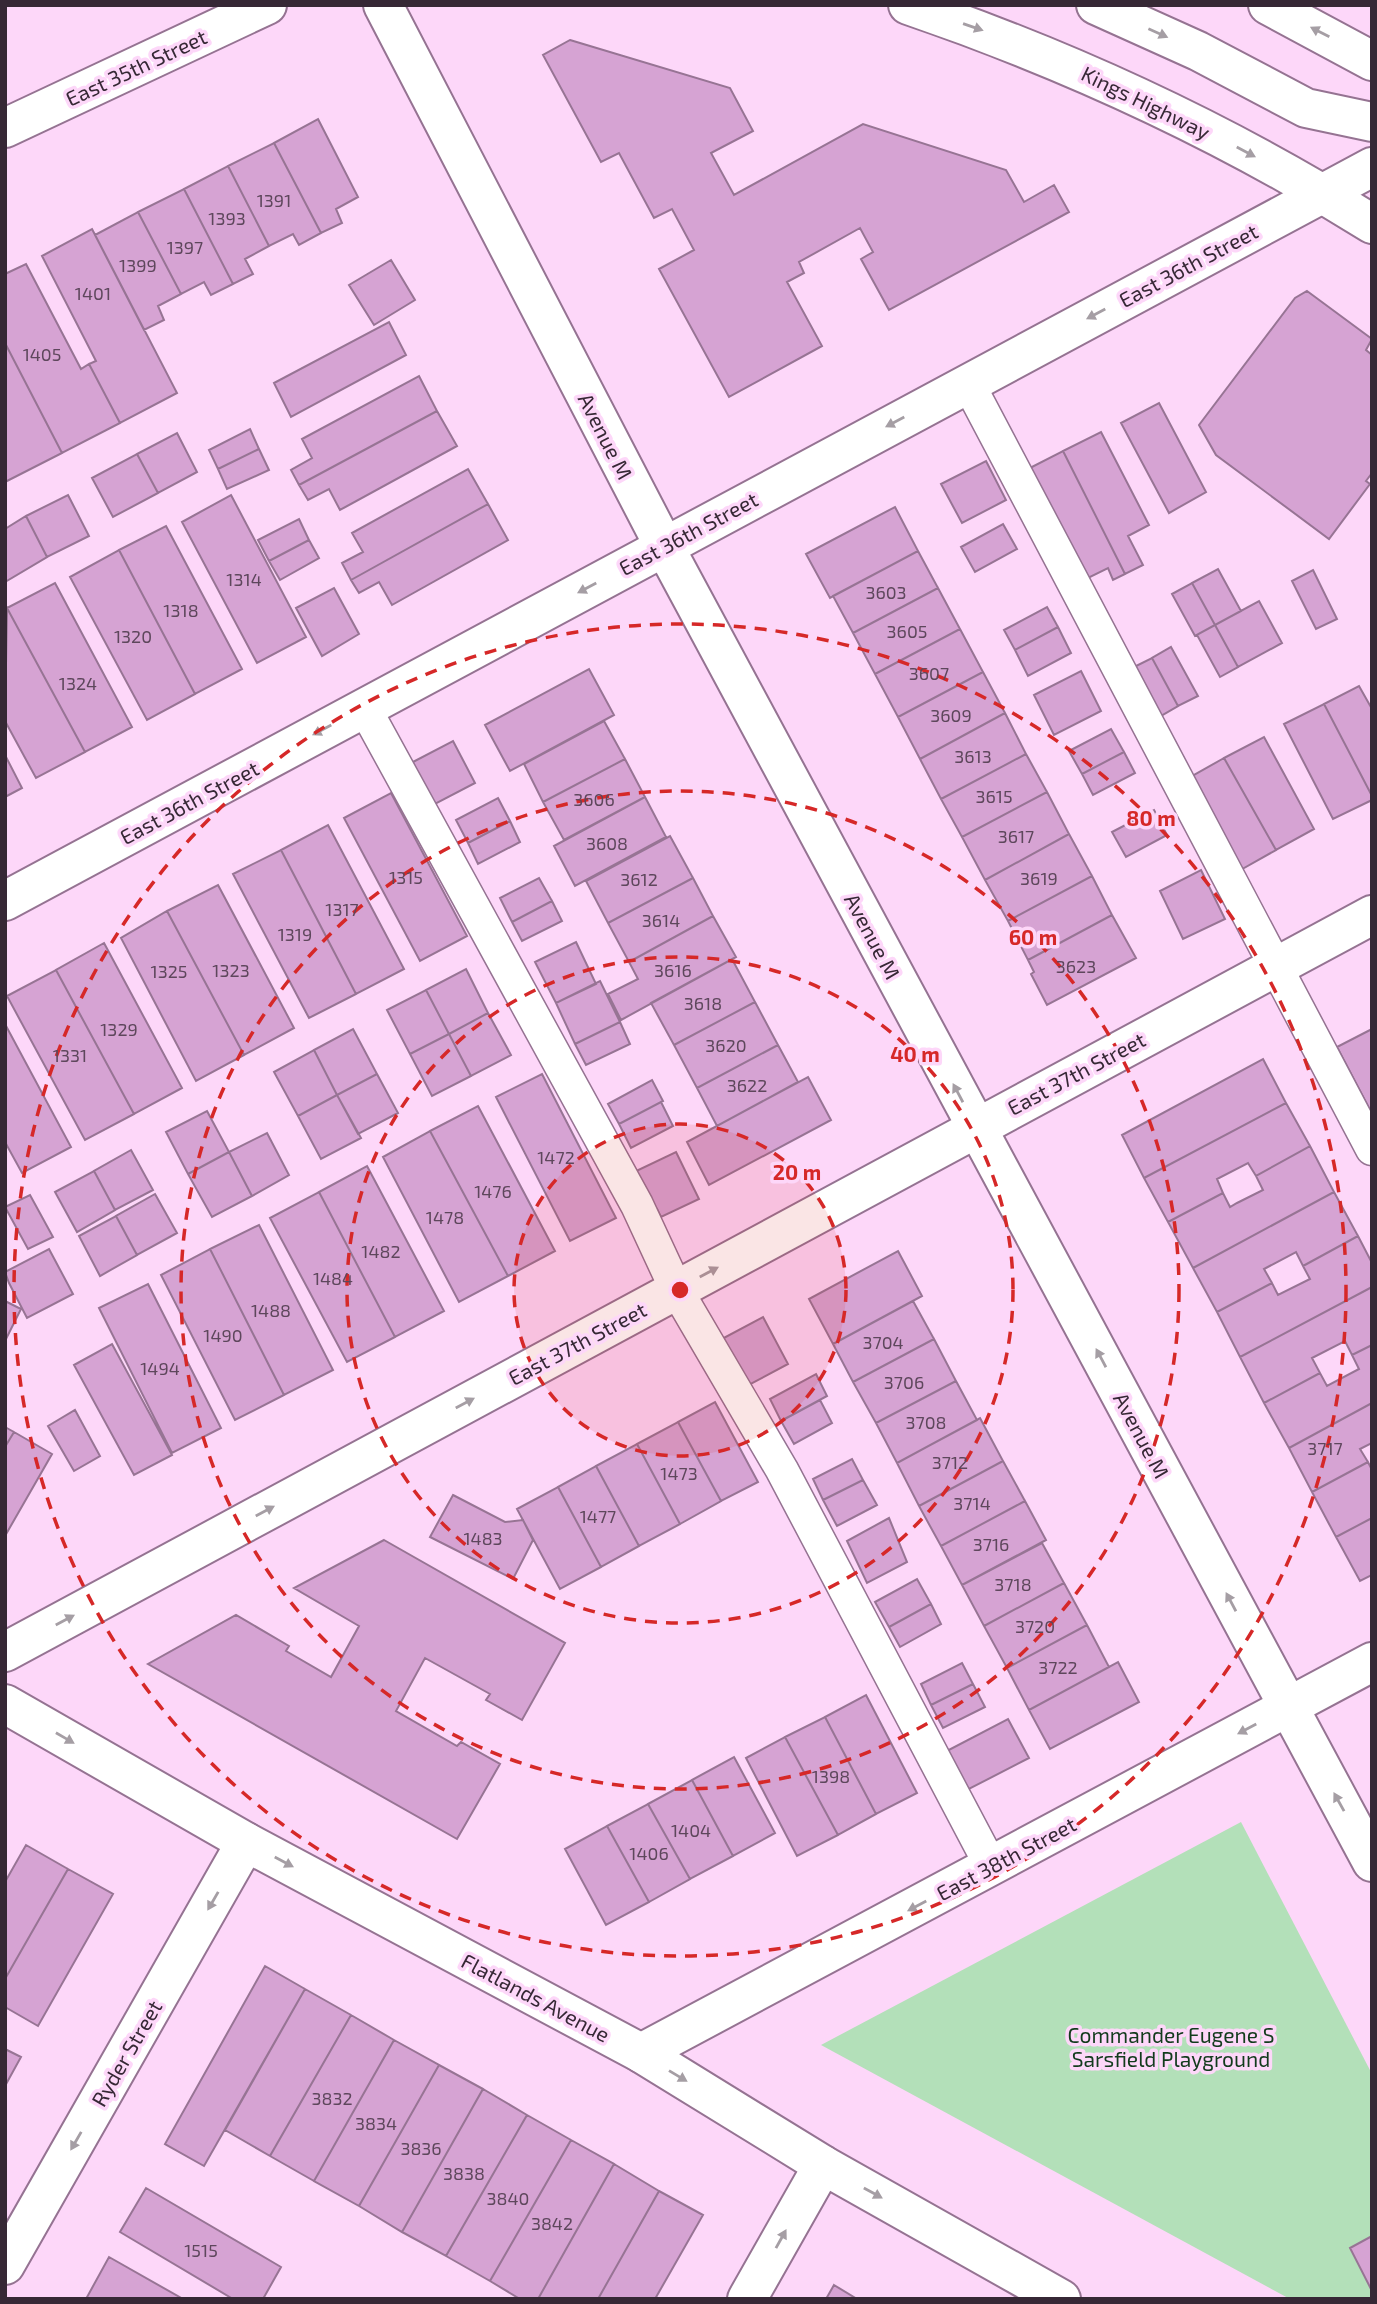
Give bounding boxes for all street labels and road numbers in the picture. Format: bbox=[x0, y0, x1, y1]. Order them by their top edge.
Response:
street label: East 35th Street bbox=[61, 23, 211, 111]
street label: Kings Highway bbox=[1078, 60, 1214, 144]
street label: East 36th Street bbox=[1114, 218, 1262, 312]
street label: Avenue M bbox=[574, 389, 638, 483]
street label: East 36th Street bbox=[614, 486, 762, 580]
street label: East 36th Street bbox=[115, 755, 263, 849]
street label: Avenue M bbox=[840, 889, 906, 983]
street label: East 37th Street bbox=[1003, 1026, 1149, 1120]
street label: East 37th Street bbox=[504, 1296, 650, 1390]
street label: Avenue M bbox=[1109, 1388, 1175, 1482]
street label: East 38th Street bbox=[932, 1811, 1080, 1905]
street label: Flatlands Avenue bbox=[458, 1947, 614, 2047]
street label: Ryder Street bbox=[86, 1996, 166, 2110]

